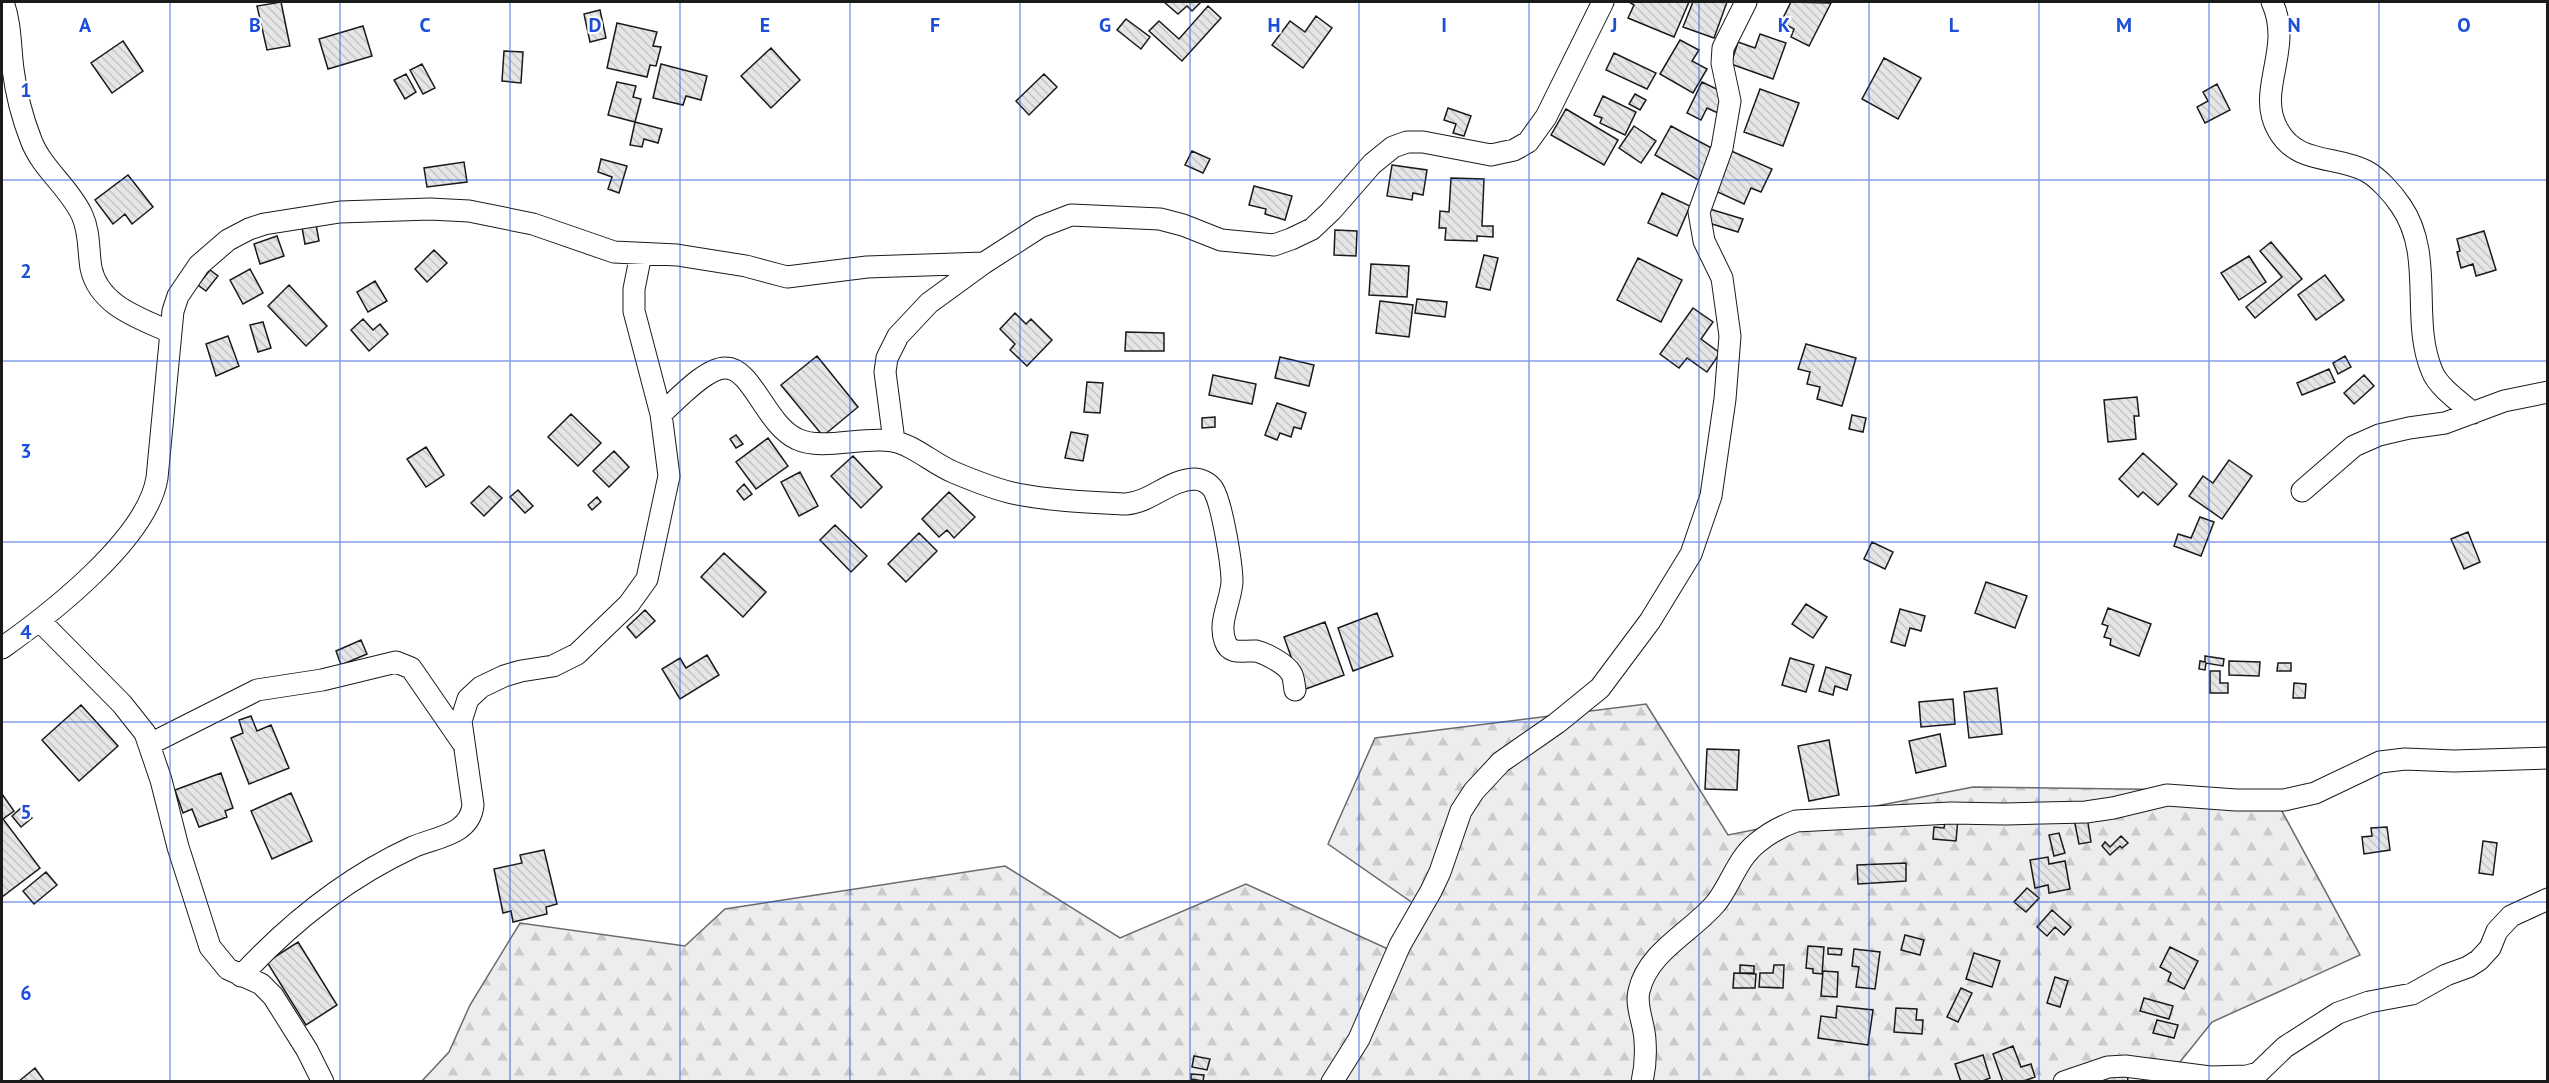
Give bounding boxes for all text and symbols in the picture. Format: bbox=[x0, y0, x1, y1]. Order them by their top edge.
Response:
text: A bbox=[79, 12, 92, 38]
text: B bbox=[249, 12, 261, 38]
text: C bbox=[419, 12, 431, 38]
text: D bbox=[589, 12, 602, 38]
text: E bbox=[760, 12, 770, 38]
text: F bbox=[930, 12, 940, 38]
text: G bbox=[1099, 12, 1111, 38]
text: H bbox=[1267, 12, 1281, 38]
text: I bbox=[1441, 12, 1447, 38]
text: J bbox=[1610, 12, 1617, 38]
text: K bbox=[1778, 12, 1791, 38]
text: L bbox=[1949, 12, 1960, 38]
text: M bbox=[2116, 12, 2132, 38]
text: N bbox=[2287, 12, 2301, 38]
text: O bbox=[2457, 12, 2471, 38]
text: 1 bbox=[20, 77, 32, 103]
text: 2 bbox=[20, 258, 32, 284]
text: 3 bbox=[20, 438, 32, 464]
text: 4 bbox=[20, 619, 32, 645]
text: 5 bbox=[20, 799, 32, 825]
text: 6 bbox=[20, 980, 32, 1006]

